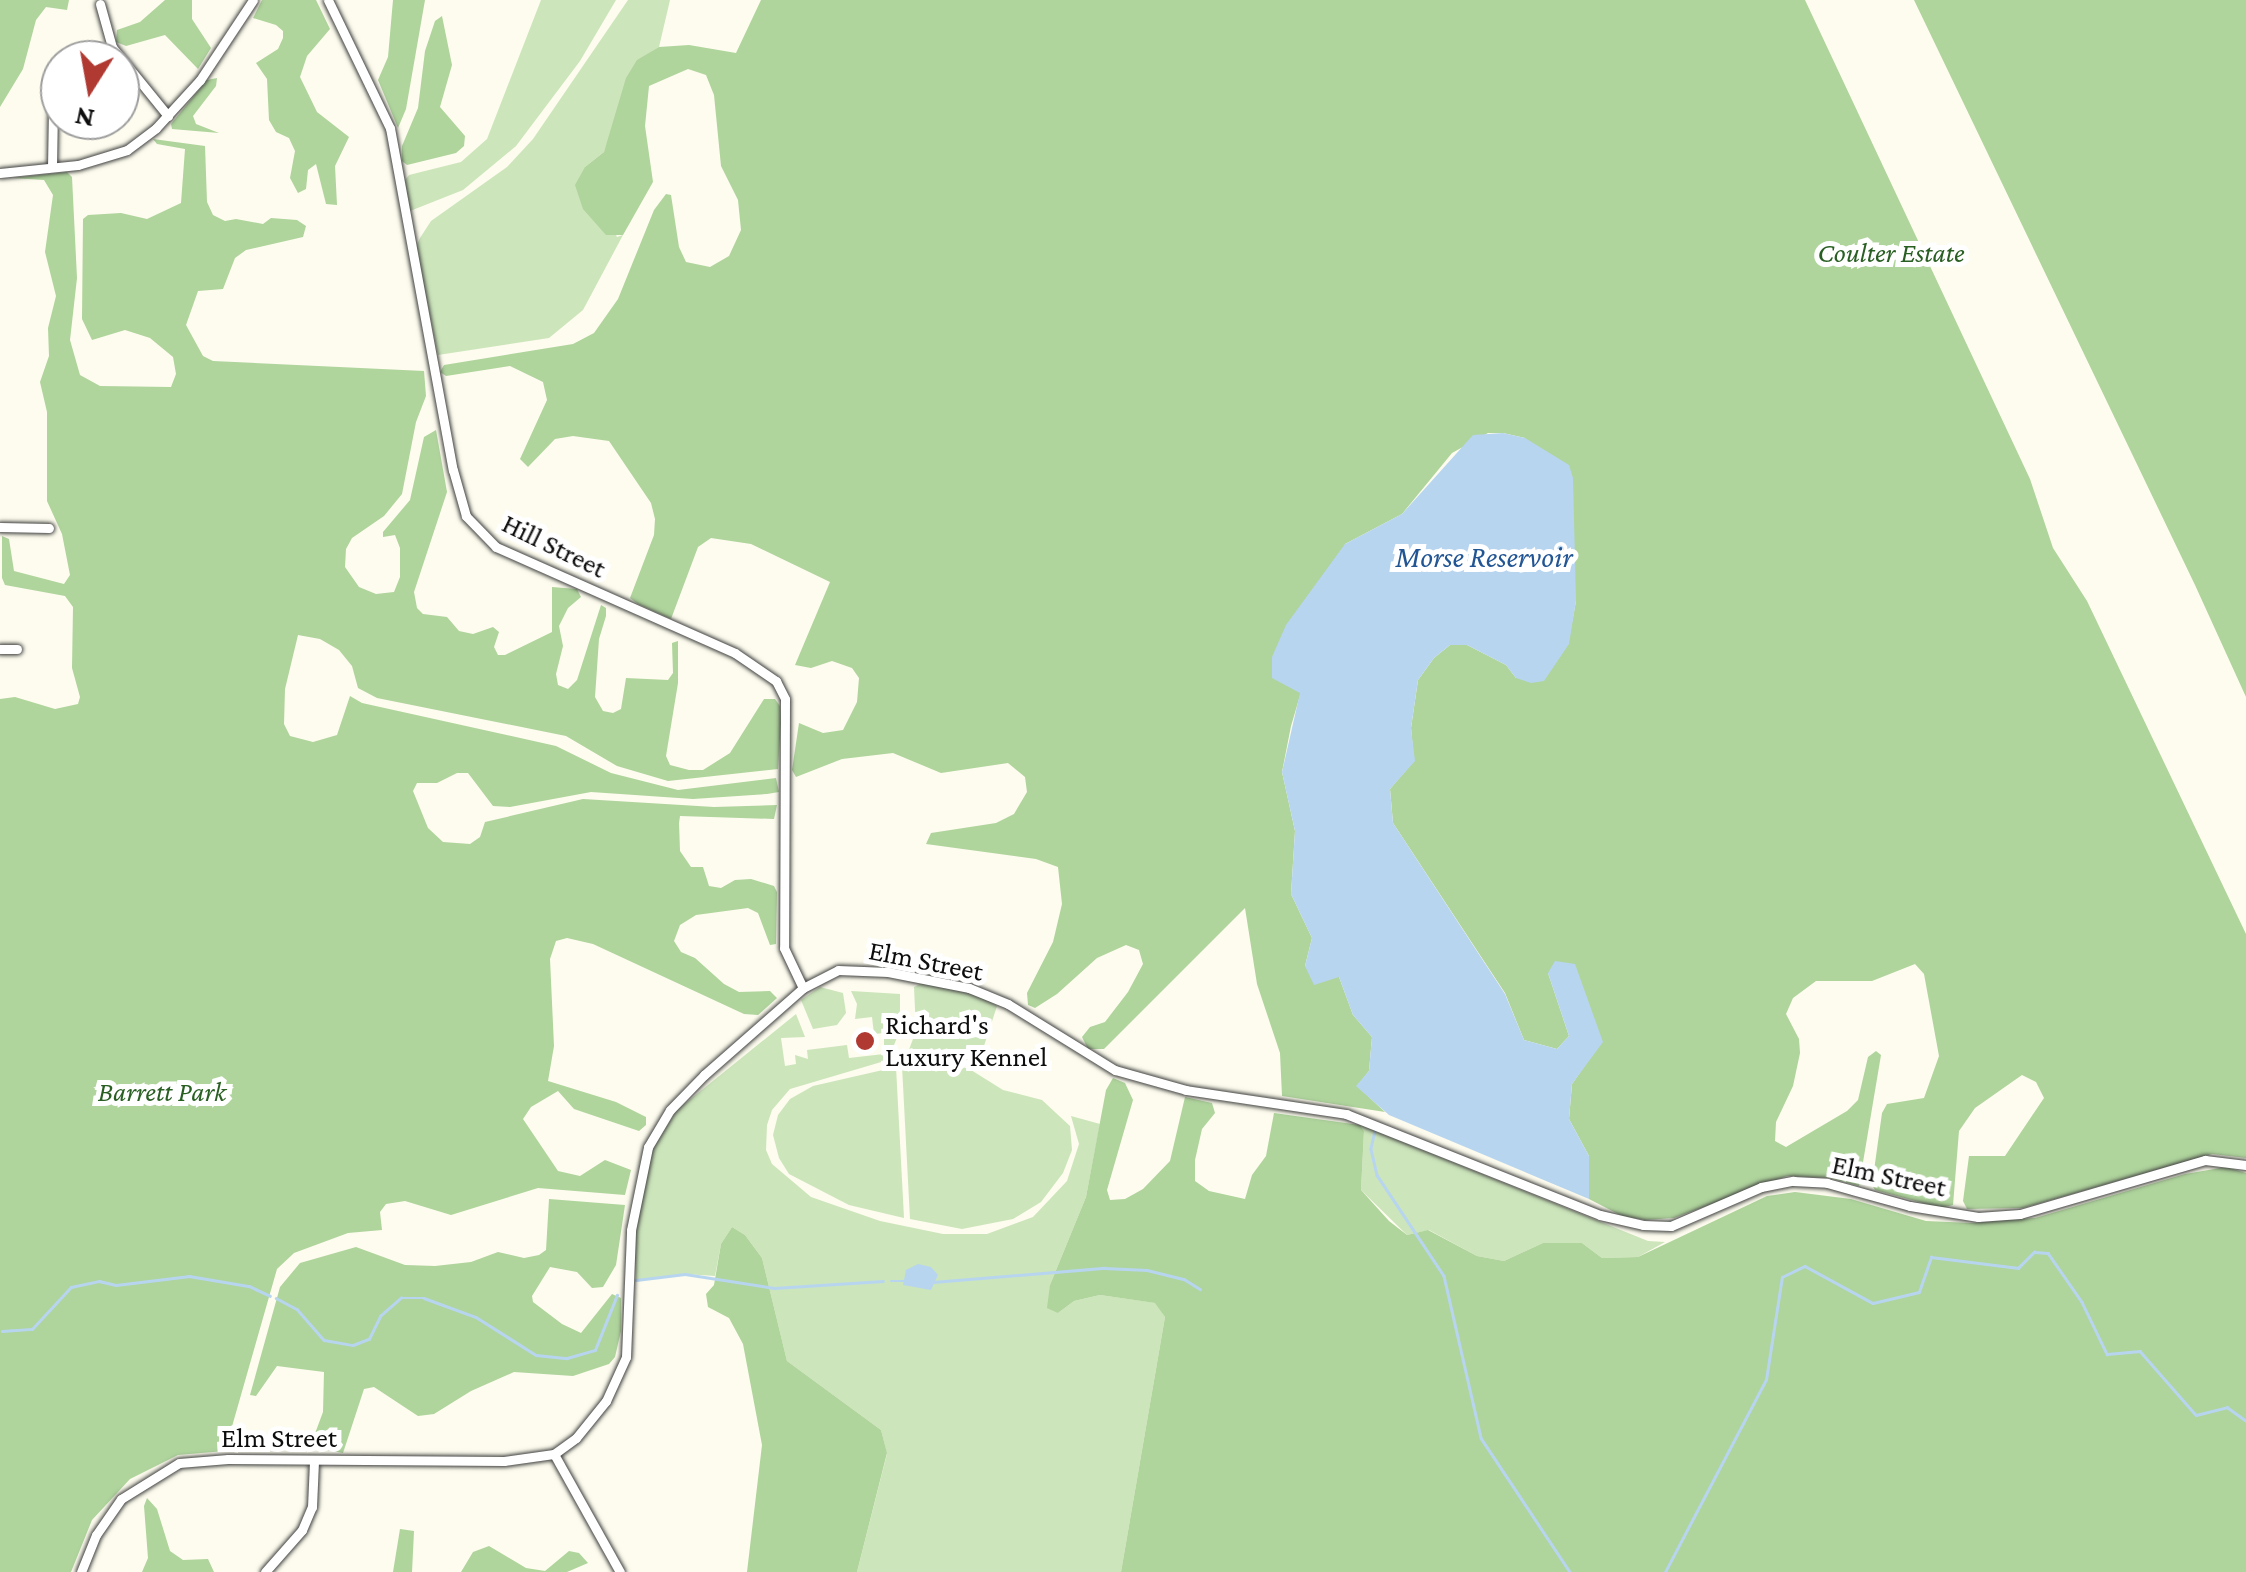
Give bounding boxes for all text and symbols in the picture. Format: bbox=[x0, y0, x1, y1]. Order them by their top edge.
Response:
north arrow bbox=[40, 40, 140, 140]
text: N bbox=[72, 101, 97, 135]
park label: Coulter Estate bbox=[1817, 236, 1965, 270]
street label: Hill Street bbox=[497, 507, 611, 585]
water label: Morse Reservoir bbox=[1395, 539, 1573, 575]
street label: Elm Street bbox=[866, 933, 986, 989]
place label: Richard's Luxury Kennel bbox=[885, 1008, 1047, 1074]
marker: Richard's Luxury Kennel bbox=[854, 1030, 876, 1052]
park label: Barrett Park bbox=[98, 1075, 226, 1109]
street label: Elm Street bbox=[1829, 1148, 1949, 1204]
street label: Elm Street bbox=[221, 1421, 337, 1455]

